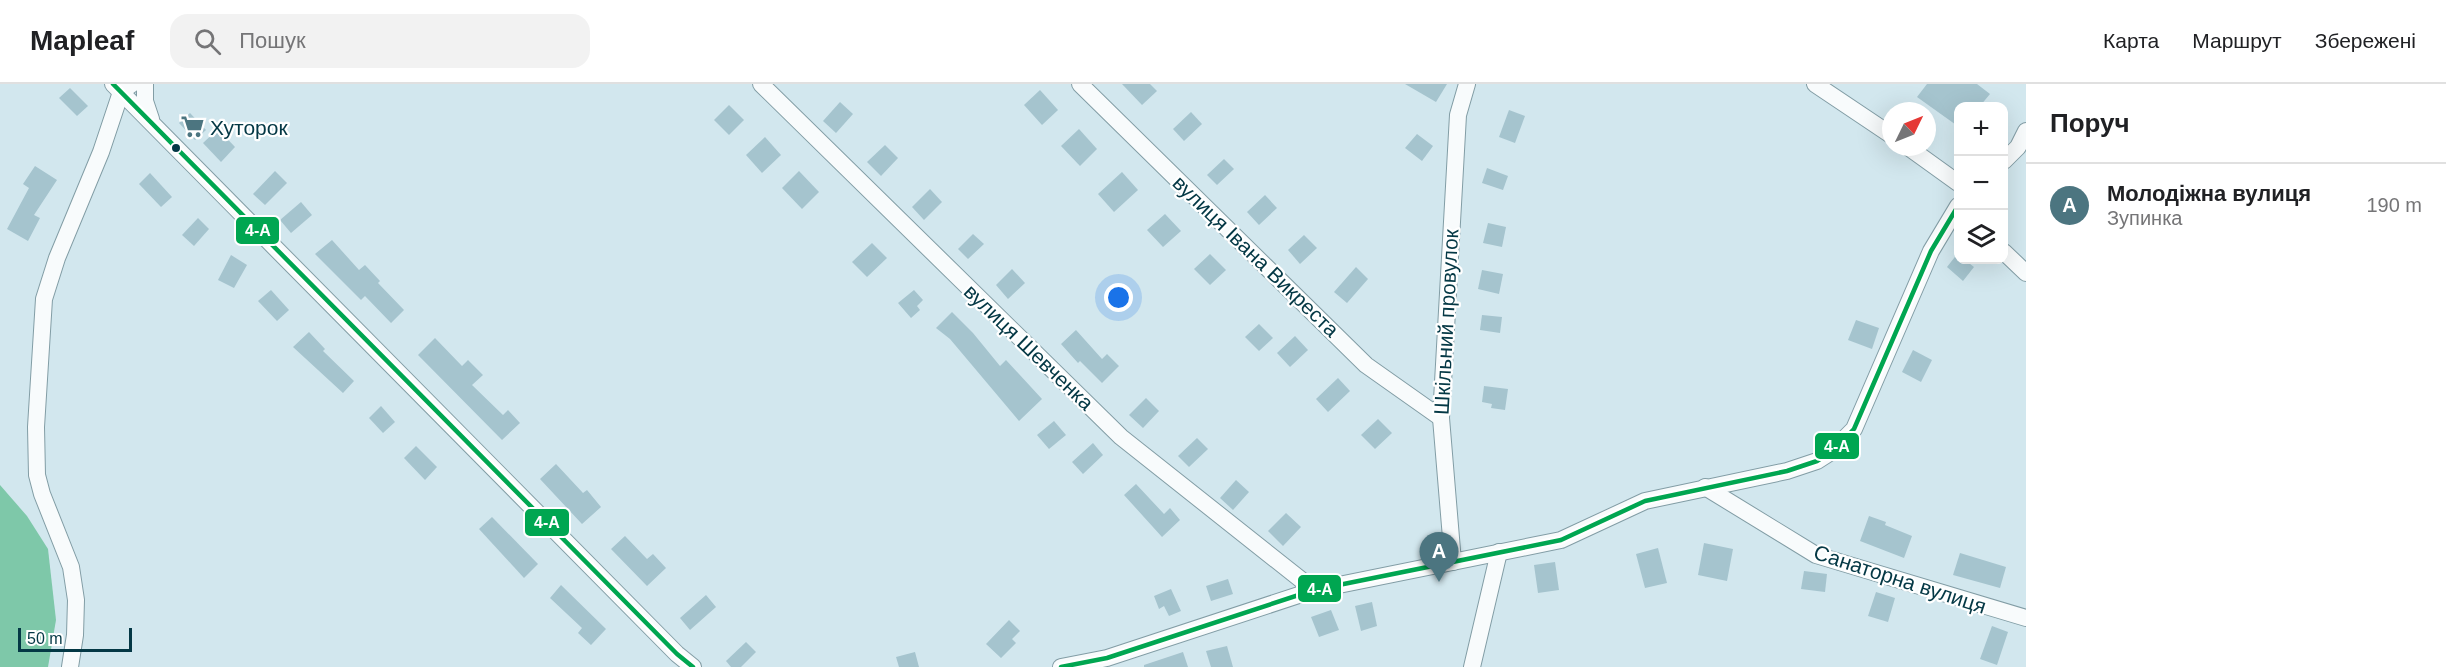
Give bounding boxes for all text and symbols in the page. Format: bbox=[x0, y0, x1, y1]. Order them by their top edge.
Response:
search box bbox=[170, 14, 590, 68]
text: Mapleaf bbox=[30, 25, 134, 56]
icon: search bbox=[191, 25, 224, 58]
text: Пошук bbox=[239, 28, 306, 53]
text: Карта bbox=[2103, 29, 2159, 52]
text: Маршрут bbox=[2192, 29, 2282, 52]
text: Збережені bbox=[2315, 29, 2416, 52]
north arrow bbox=[1882, 102, 1936, 156]
map controls bbox=[1954, 102, 2008, 264]
button: + bbox=[1954, 102, 2008, 156]
text: Поруч bbox=[2050, 108, 2130, 138]
supermarket icon: Хуторок bbox=[179, 114, 205, 140]
place label: Хуторок bbox=[210, 116, 288, 139]
unlabelled marker bbox=[170, 142, 182, 154]
button: − bbox=[1954, 156, 2008, 210]
street label: вулиця Івана Викреста bbox=[1168, 171, 1344, 341]
text: Молодіжна вулиця bbox=[2107, 181, 2311, 206]
text: A bbox=[2062, 194, 2077, 216]
text: 190 m bbox=[2366, 194, 2422, 216]
text: Зупинка bbox=[2107, 207, 2182, 229]
button: layers bbox=[1954, 210, 2008, 264]
line badge: 4-А bbox=[235, 216, 280, 245]
text: 4-А bbox=[245, 222, 271, 239]
street label: Шкільний провулок bbox=[1430, 228, 1462, 415]
street label: вулиця Шевченка bbox=[960, 279, 1099, 415]
your location bbox=[1104, 283, 1133, 312]
line badge: 4-А bbox=[1814, 432, 1860, 460]
text: 4-А bbox=[1824, 438, 1850, 455]
line badge: 4-А bbox=[524, 508, 570, 537]
text: 4-А bbox=[534, 514, 560, 531]
pin: A bbox=[1420, 532, 1458, 582]
street label: Санаторна вулиця bbox=[1811, 540, 1989, 618]
line badge: 4-А bbox=[1297, 574, 1342, 603]
text: 4-А bbox=[1307, 581, 1333, 598]
scale bar bbox=[18, 625, 132, 652]
text: 50 m bbox=[27, 630, 63, 647]

